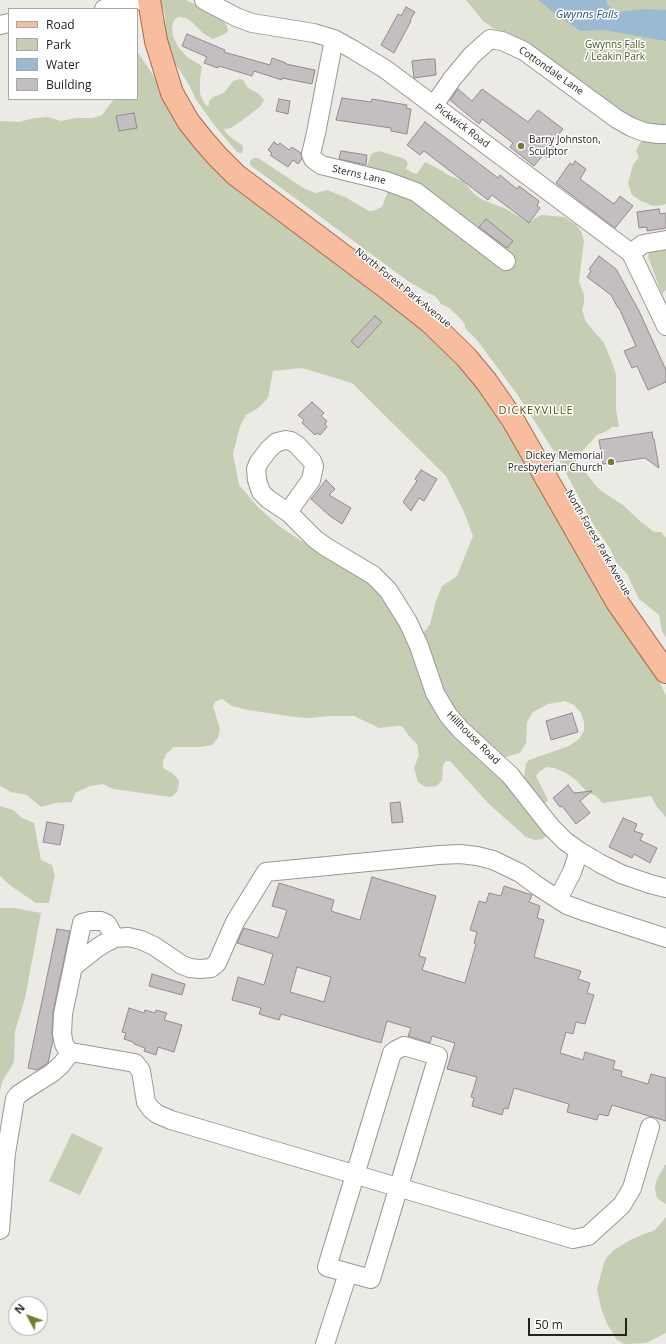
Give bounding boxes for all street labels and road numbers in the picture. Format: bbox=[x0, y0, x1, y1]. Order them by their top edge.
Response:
street label: Cottondale Lane bbox=[516, 44, 586, 98]
street label: Pickwick Road bbox=[432, 102, 492, 150]
street label: Sterns Lane bbox=[331, 163, 387, 187]
street label: North Forest Park Avenue bbox=[353, 246, 453, 330]
street label: North Forest Park Avenue bbox=[563, 488, 633, 598]
street label: Hillhouse Road bbox=[444, 709, 502, 767]

